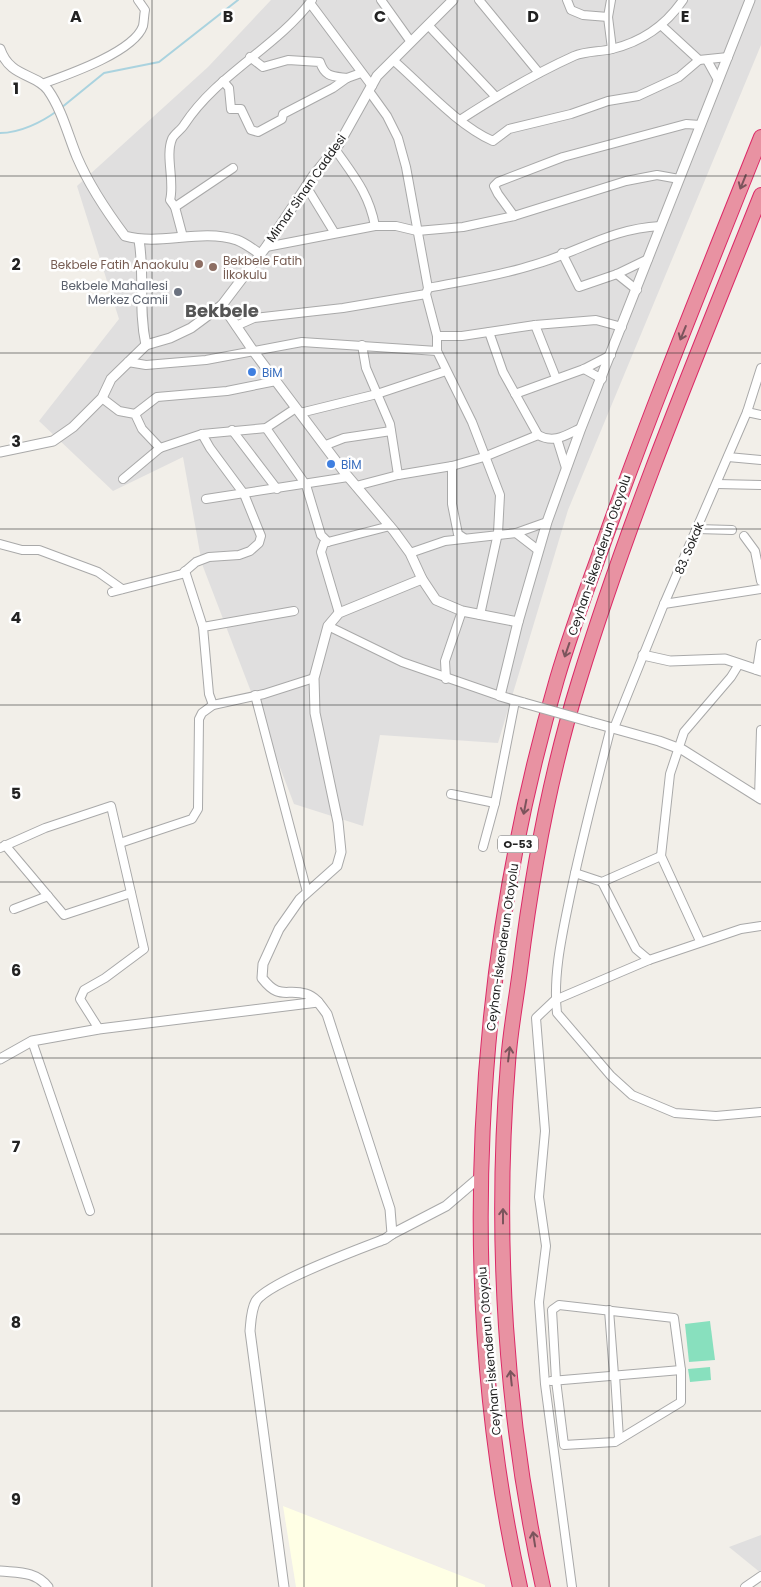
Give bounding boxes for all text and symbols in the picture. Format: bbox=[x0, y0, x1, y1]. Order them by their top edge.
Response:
text: A bbox=[70, 5, 82, 28]
text: B bbox=[223, 5, 233, 28]
text: C bbox=[374, 5, 386, 28]
text: D bbox=[527, 5, 539, 28]
text: E bbox=[681, 5, 689, 28]
text: 1 bbox=[13, 77, 19, 100]
street label: Mimar Sinan Caddesi bbox=[262, 131, 350, 245]
one-way arrow bbox=[738, 174, 747, 189]
place label: Bekbele Fatih İlkokulu bbox=[223, 252, 302, 283]
text: 2 bbox=[11, 253, 21, 276]
place label: Bekbele Fatih Anaokulu bbox=[50, 256, 189, 273]
marker: Bekbele Fatih Anaokulu bbox=[193, 258, 205, 270]
marker: Bekbele Fatih İlkokulu bbox=[207, 261, 219, 273]
place label: Bekbele Mahallesi Merkez Camii bbox=[61, 277, 168, 308]
marker: Bekbele Mahallesi Merkez Camii bbox=[172, 286, 184, 298]
district label: Bekbele bbox=[185, 298, 259, 323]
one-way arrow bbox=[678, 325, 687, 340]
place label: BiM bbox=[262, 364, 283, 381]
marker: BiM bbox=[246, 366, 258, 378]
text: 3 bbox=[11, 430, 21, 453]
place label: BİM bbox=[341, 456, 362, 473]
marker: BİM bbox=[325, 458, 337, 470]
street label: Ceyhan-İskenderun Otoyolu bbox=[563, 472, 635, 638]
street label: 83. Sokak bbox=[670, 518, 708, 577]
text: 4 bbox=[11, 606, 22, 629]
one-way arrow bbox=[561, 641, 571, 657]
text: 5 bbox=[11, 782, 21, 805]
one-way arrow bbox=[520, 798, 529, 814]
road number: O-53 bbox=[498, 836, 538, 852]
street label: Ceyhan-İskenderun Otoyolu bbox=[482, 862, 522, 1032]
text: 6 bbox=[11, 959, 21, 982]
one-way arrow bbox=[504, 1046, 514, 1062]
text: 7 bbox=[12, 1135, 21, 1158]
one-way arrow bbox=[498, 1208, 508, 1224]
street label: Ceyhan-İskenderun Otoyolu bbox=[473, 1266, 505, 1436]
text: 8 bbox=[11, 1311, 21, 1334]
one-way arrow bbox=[506, 1371, 516, 1387]
text: 9 bbox=[11, 1488, 21, 1511]
one-way arrow bbox=[528, 1531, 538, 1547]

